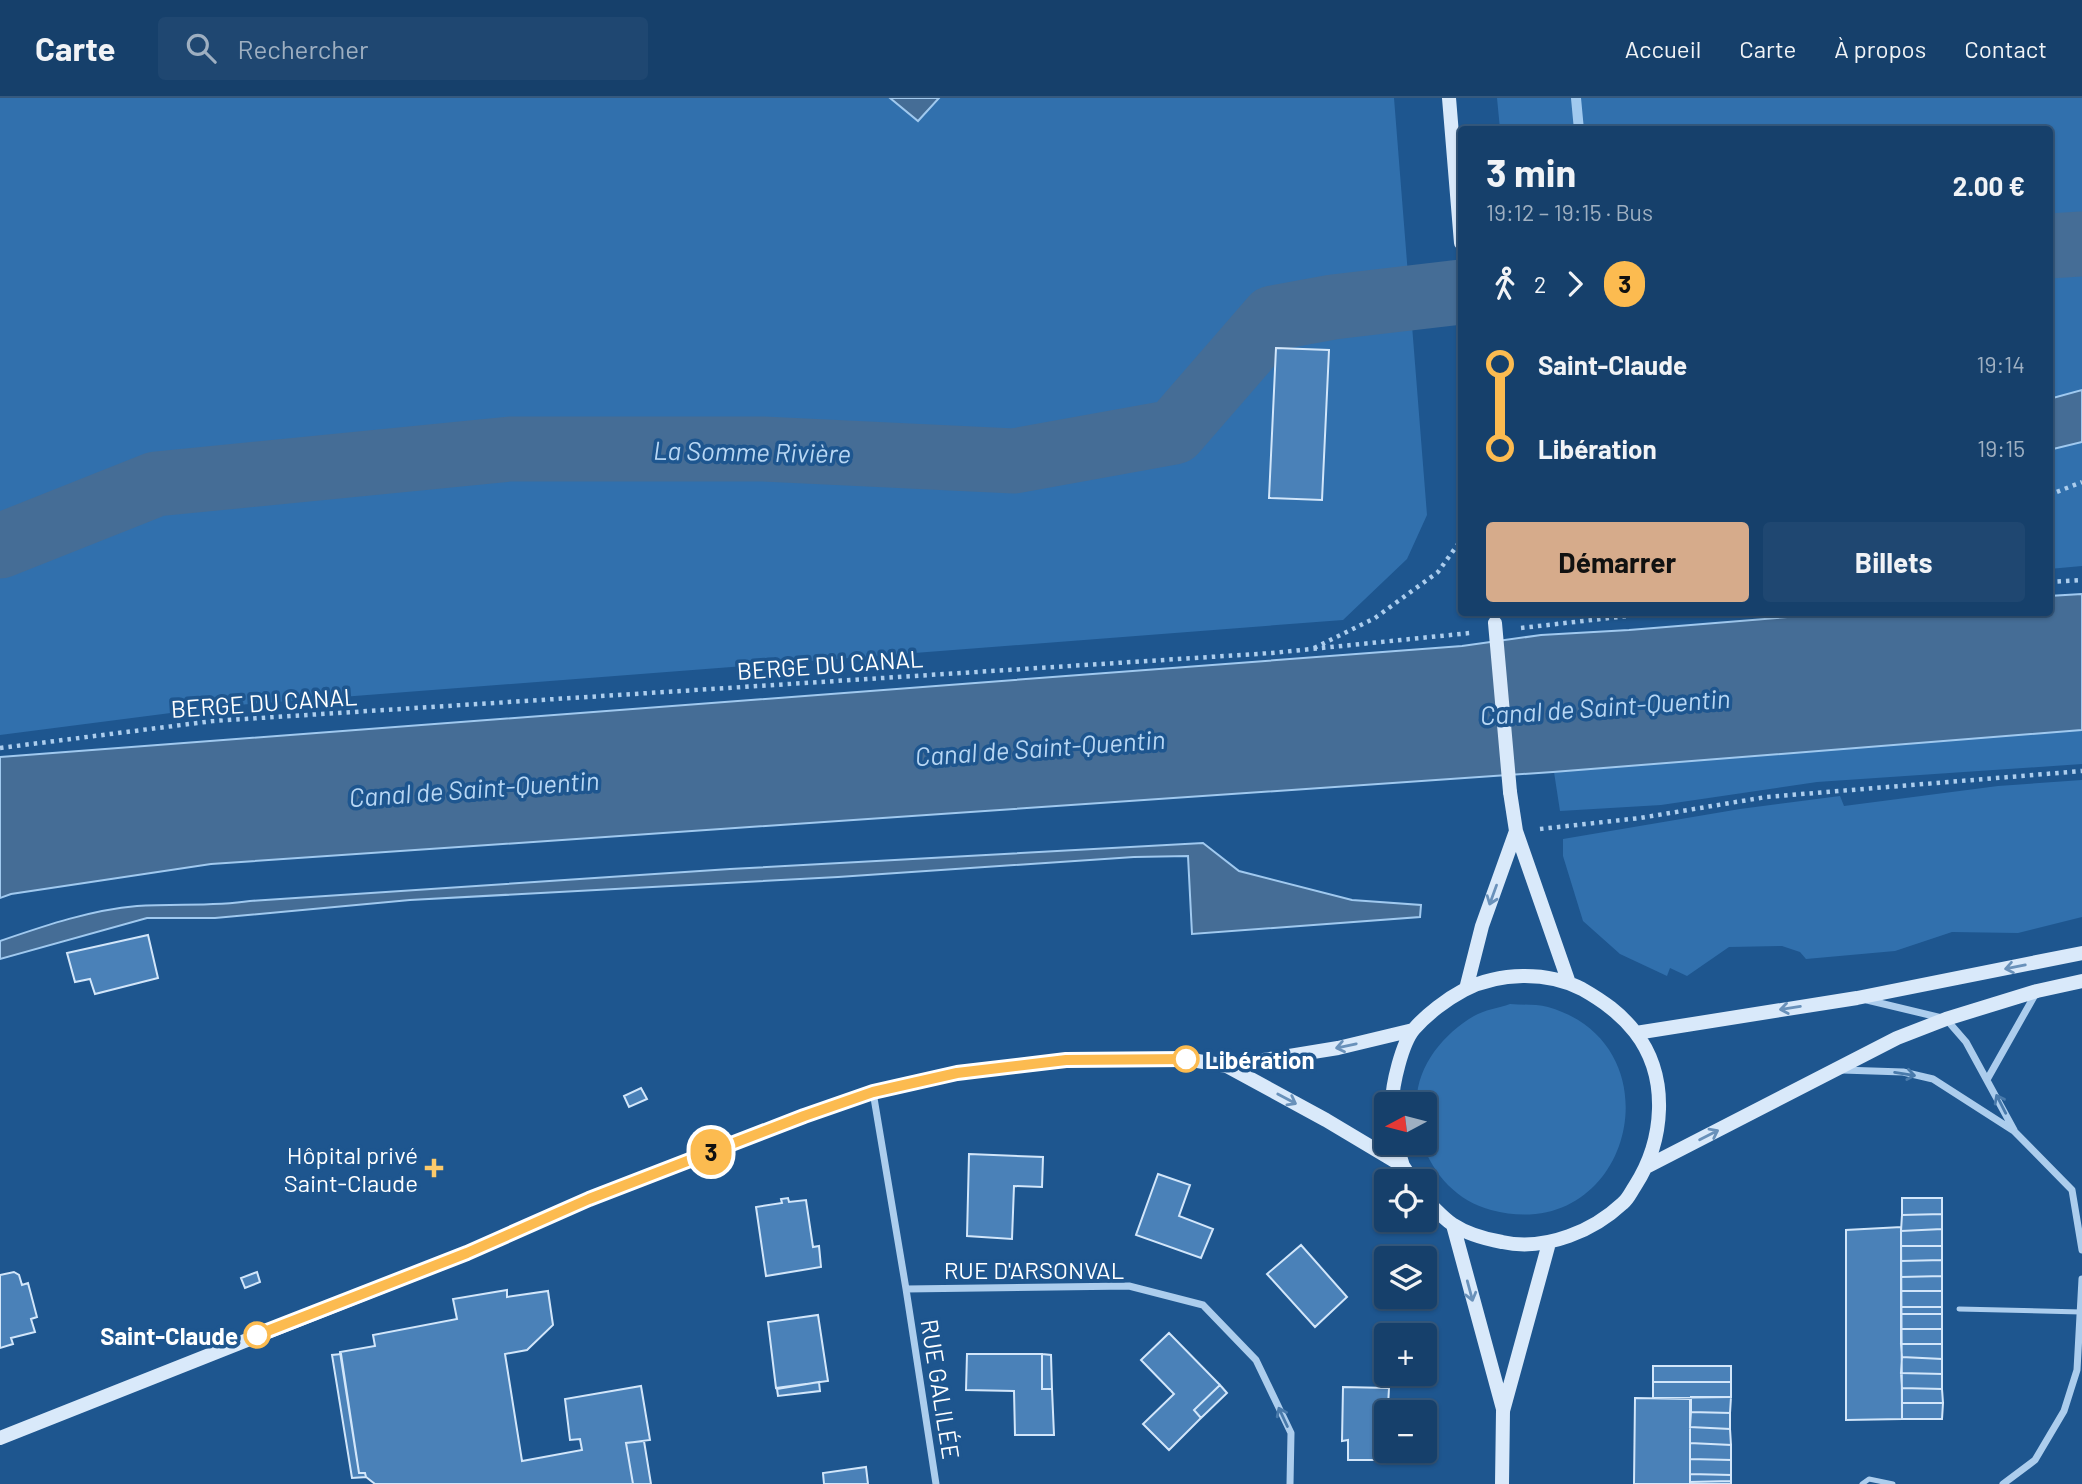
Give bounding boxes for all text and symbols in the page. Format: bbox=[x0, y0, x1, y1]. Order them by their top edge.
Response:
search box bbox=[158, 17, 648, 80]
text: Carte bbox=[35, 28, 116, 68]
icon: search bbox=[182, 29, 220, 67]
text: Rechercher bbox=[238, 33, 368, 64]
text: Accueil bbox=[1625, 34, 1701, 63]
text: Carte bbox=[1739, 34, 1796, 63]
text: À propos bbox=[1834, 34, 1926, 63]
text: Contact bbox=[1964, 34, 2047, 63]
text: 3 min bbox=[1486, 149, 1576, 195]
text: 2.00 € bbox=[1953, 170, 2025, 201]
text: 19:12 – 19:15 · Bus bbox=[1486, 198, 1653, 226]
icon: walk bbox=[1486, 265, 1524, 303]
icon: forward bbox=[1556, 265, 1594, 303]
text: 3 bbox=[1618, 269, 1631, 298]
text: 2 bbox=[1534, 270, 1546, 298]
text: Saint-Claude bbox=[1538, 349, 1687, 380]
text: 19:14 bbox=[1976, 350, 2025, 378]
text: Libération bbox=[1538, 433, 1657, 464]
water label: La Somme Rivière bbox=[653, 434, 851, 468]
text: 19:15 bbox=[1977, 434, 2025, 462]
button: Démarrer bbox=[1486, 522, 1749, 602]
button: Billets bbox=[1763, 522, 2025, 602]
street label: BERGE DU CANAL bbox=[736, 643, 924, 685]
street label: BERGE DU CANAL bbox=[170, 681, 358, 723]
water label: Canal de Saint-Quentin bbox=[1479, 682, 1731, 730]
water label: Canal de Saint-Quentin bbox=[914, 723, 1166, 771]
water label: Canal de Saint-Quentin bbox=[348, 764, 600, 812]
one-way arrow bbox=[1486, 884, 1498, 906]
one-way arrow bbox=[2004, 960, 2027, 974]
one-way arrow bbox=[1779, 1002, 1802, 1015]
one-way arrow bbox=[1335, 1039, 1358, 1053]
place label: Libération bbox=[1205, 1045, 1315, 1074]
marker: Libération bbox=[1173, 1046, 1199, 1072]
one-way arrow bbox=[1893, 1068, 1916, 1081]
one-way arrow bbox=[1276, 1092, 1297, 1106]
north arrow bbox=[1374, 1092, 1437, 1155]
map controls bbox=[1374, 1092, 1437, 1463]
one-way arrow bbox=[1993, 1094, 2007, 1115]
one-way arrow bbox=[1698, 1128, 1718, 1142]
line badge: 3 bbox=[688, 1129, 734, 1175]
text: 3 bbox=[705, 1137, 717, 1166]
place label: Hôpital privé Saint-Claude bbox=[284, 1140, 418, 1197]
marker: Hôpital privé Saint-Claude bbox=[424, 1158, 444, 1178]
button: locate bbox=[1374, 1169, 1437, 1232]
button: layers bbox=[1374, 1246, 1437, 1309]
street label: RUE D'ARSONVAL bbox=[944, 1255, 1124, 1284]
one-way arrow bbox=[1464, 1279, 1477, 1301]
street label: RUE GALILÉE bbox=[916, 1317, 966, 1461]
place label: Saint-Claude bbox=[100, 1321, 238, 1350]
marker: Saint-Claude bbox=[244, 1322, 270, 1348]
button: + bbox=[1374, 1323, 1437, 1386]
button: − bbox=[1374, 1400, 1437, 1463]
one-way arrow bbox=[1276, 1407, 1290, 1428]

